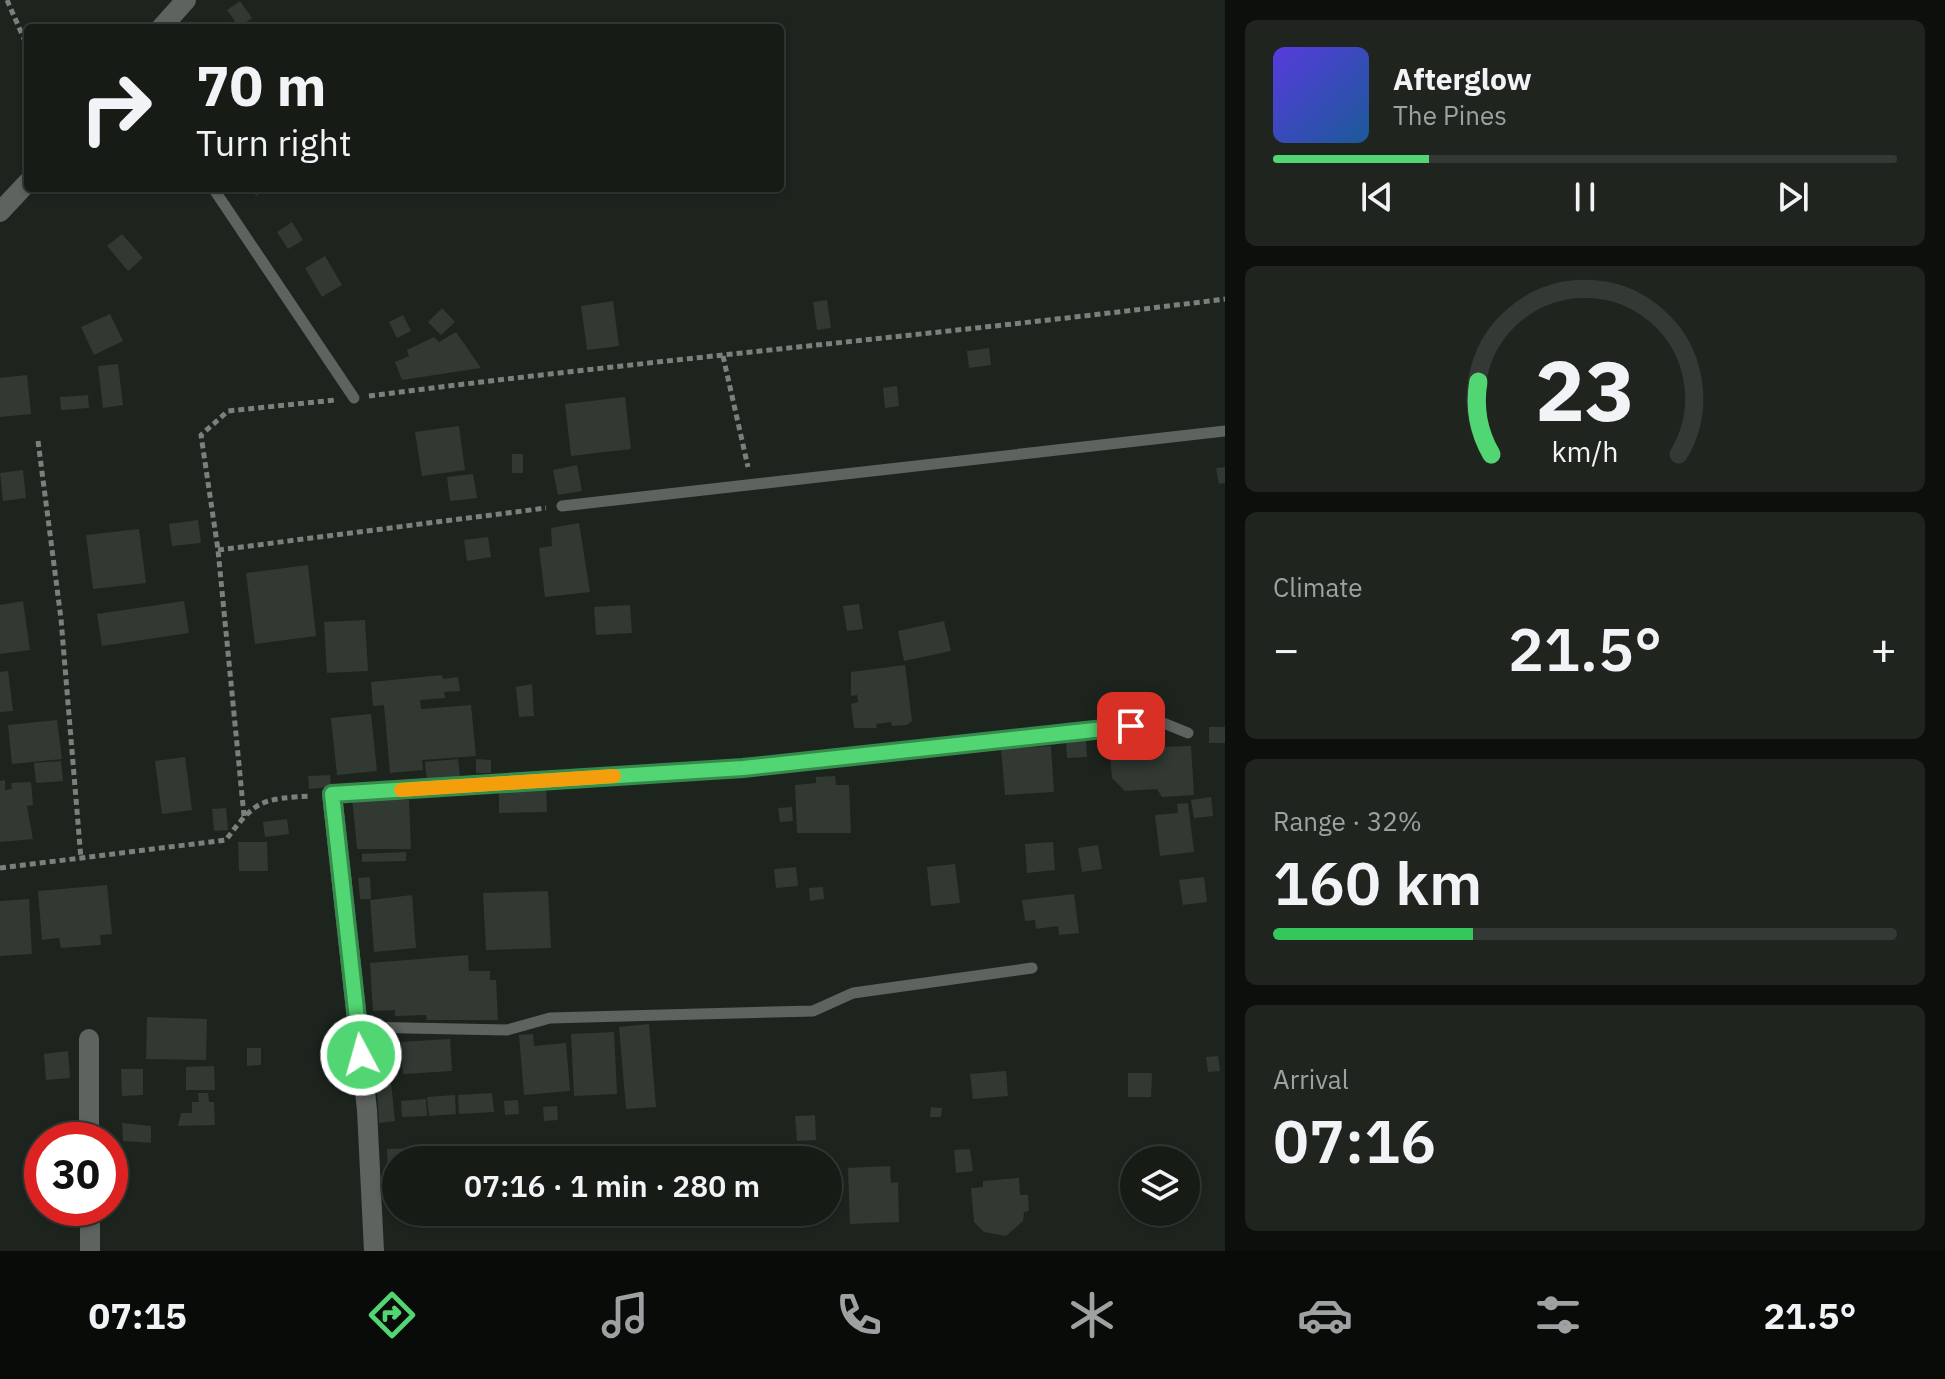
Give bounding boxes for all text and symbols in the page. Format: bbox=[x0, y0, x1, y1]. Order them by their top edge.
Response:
text: 70 m bbox=[196, 49, 326, 121]
icon: right bbox=[64, 56, 168, 160]
text: Afterglow bbox=[1393, 59, 1532, 98]
text: The Pines bbox=[1393, 98, 1507, 132]
text: Turn right bbox=[196, 119, 352, 166]
icon: previous bbox=[1355, 175, 1399, 219]
icon: pause bbox=[1563, 175, 1607, 219]
icon: next bbox=[1771, 175, 1815, 219]
text: 23 bbox=[1535, 336, 1635, 444]
text: km/h bbox=[1551, 433, 1619, 470]
text: Climate bbox=[1273, 570, 1363, 604]
text: 21.5° bbox=[1508, 609, 1662, 688]
text: − bbox=[1273, 620, 1299, 677]
text: + bbox=[1871, 620, 1897, 677]
pin bbox=[1097, 692, 1165, 760]
icon: arrive bbox=[1109, 704, 1153, 748]
text: Range · 32% bbox=[1273, 804, 1422, 838]
text: 160 km bbox=[1273, 843, 1482, 922]
position arrow bbox=[319, 1013, 403, 1097]
text: Arrival bbox=[1273, 1062, 1349, 1096]
text: 07:16 bbox=[1273, 1101, 1436, 1180]
speed limit sign: 30 bbox=[24, 1122, 128, 1226]
map controls bbox=[1120, 1146, 1200, 1226]
button: layers bbox=[1120, 1146, 1200, 1226]
text: 07:16 · 1 min · 280 m bbox=[464, 1166, 760, 1205]
icon: directions bbox=[364, 1287, 420, 1343]
icon: music bbox=[597, 1287, 653, 1343]
icon: phone bbox=[831, 1287, 887, 1343]
icon: climate bbox=[1064, 1287, 1120, 1343]
icon: car bbox=[1297, 1287, 1353, 1343]
icon: filters bbox=[1530, 1287, 1586, 1343]
text: 07:15 bbox=[89, 1292, 187, 1339]
text: 21.5° bbox=[1763, 1292, 1856, 1339]

